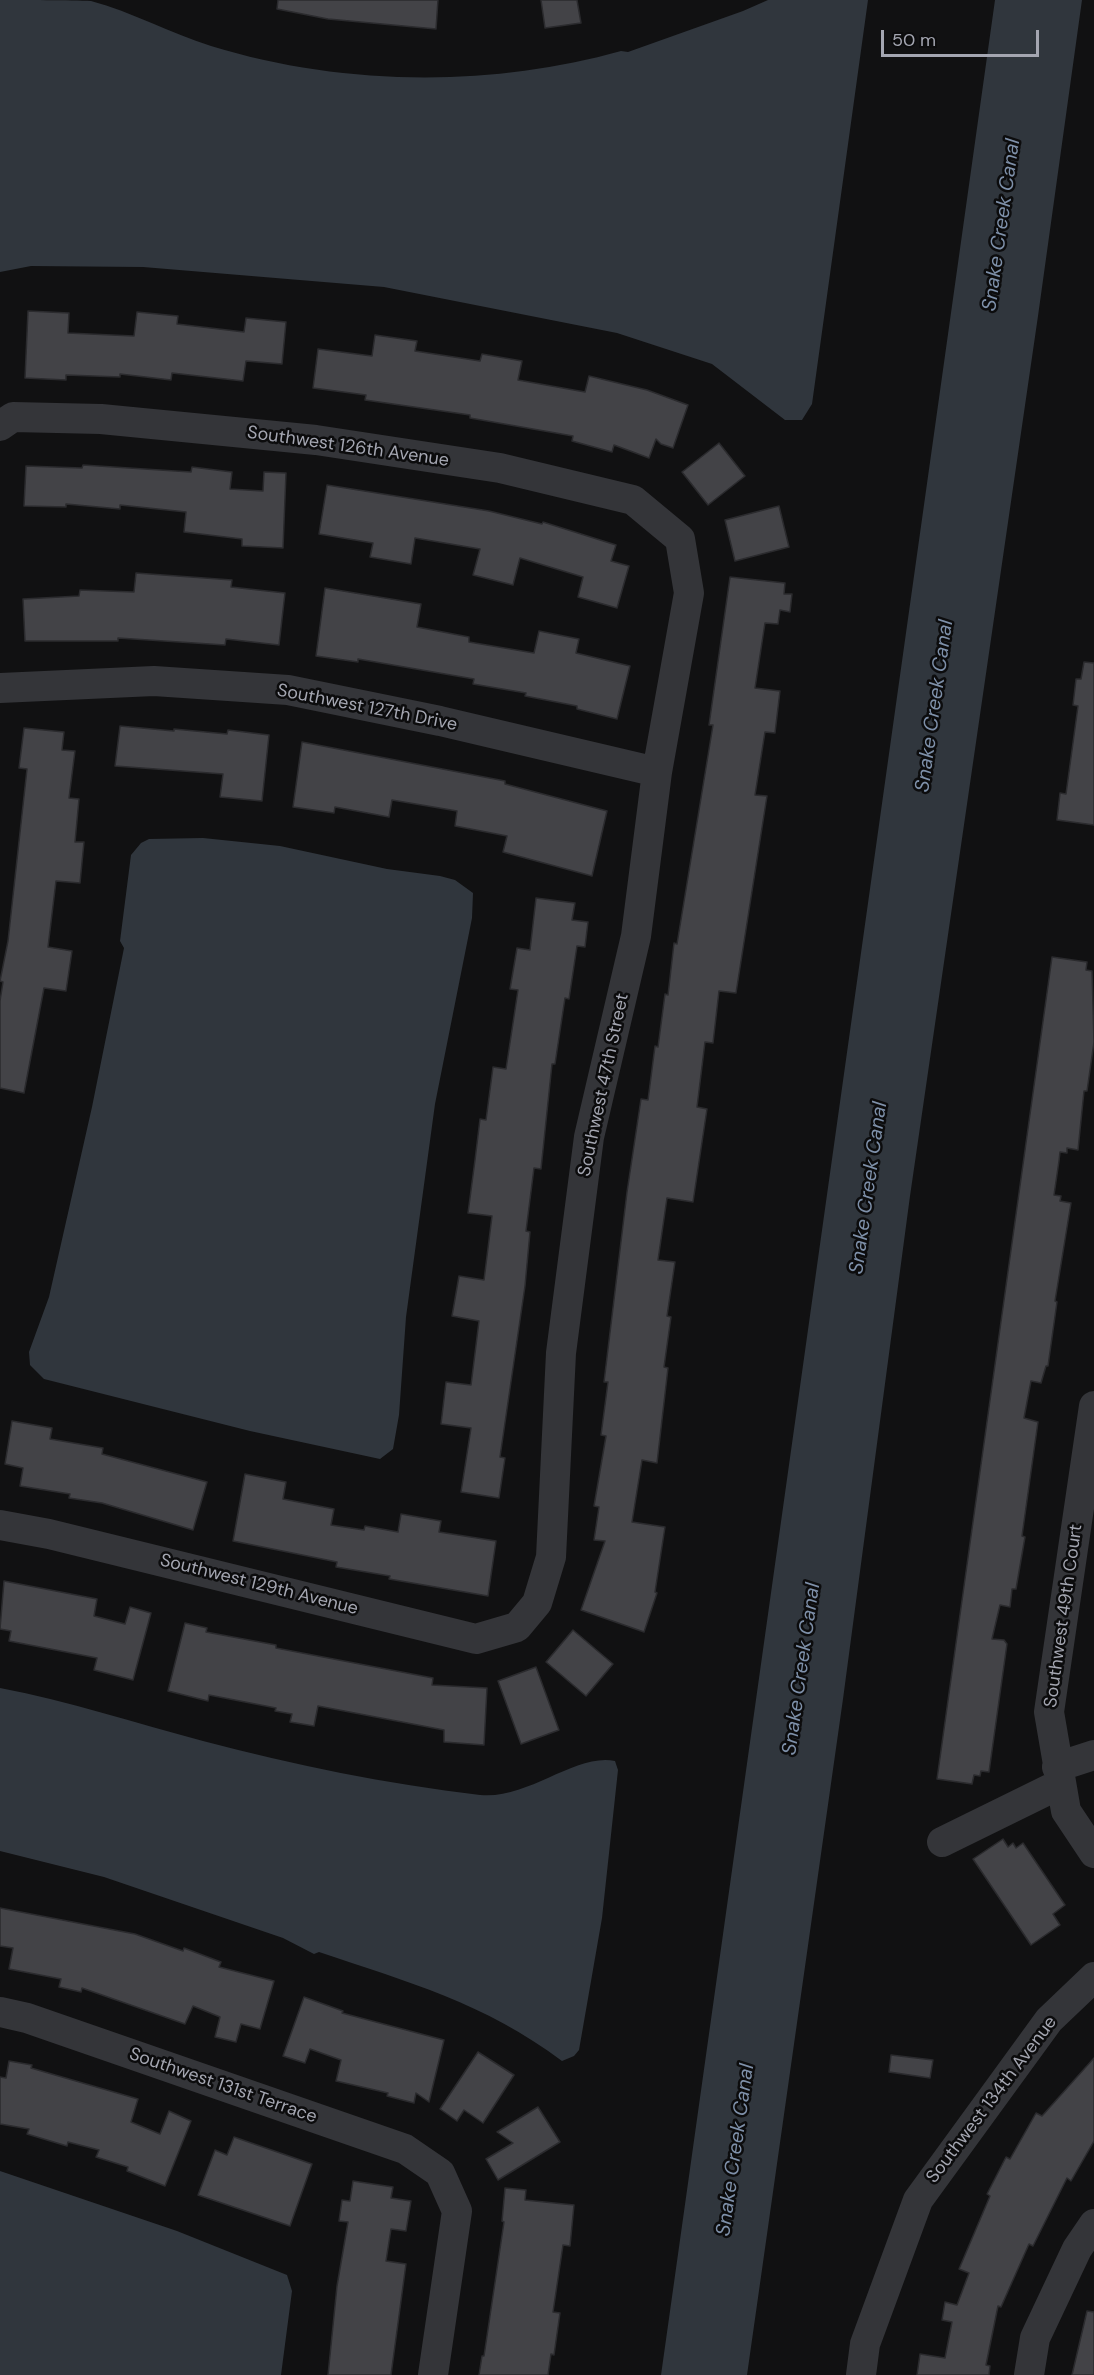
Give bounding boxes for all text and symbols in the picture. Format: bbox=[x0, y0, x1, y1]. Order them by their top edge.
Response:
scale bar bbox=[884, 18, 1042, 56]
text: 50 m bbox=[892, 28, 936, 52]
water label: Snake Creek Canal bbox=[978, 137, 1026, 313]
street label: Southwest 126th Avenue bbox=[246, 422, 450, 472]
water label: Snake Creek Canal bbox=[911, 618, 959, 794]
street label: Southwest 127th Drive bbox=[275, 680, 459, 736]
street label: Southwest 47th Street bbox=[574, 991, 634, 1179]
water label: Snake Creek Canal bbox=[845, 1100, 893, 1276]
street label: Southwest 49th Court bbox=[1040, 1523, 1088, 1709]
street label: Southwest 129th Avenue bbox=[158, 1550, 360, 1620]
water label: Snake Creek Canal bbox=[778, 1581, 826, 1757]
street label: Southwest 134th Avenue bbox=[922, 2012, 1062, 2188]
street label: Southwest 131st Terrace bbox=[126, 2044, 320, 2128]
water label: Snake Creek Canal bbox=[712, 2062, 760, 2238]

